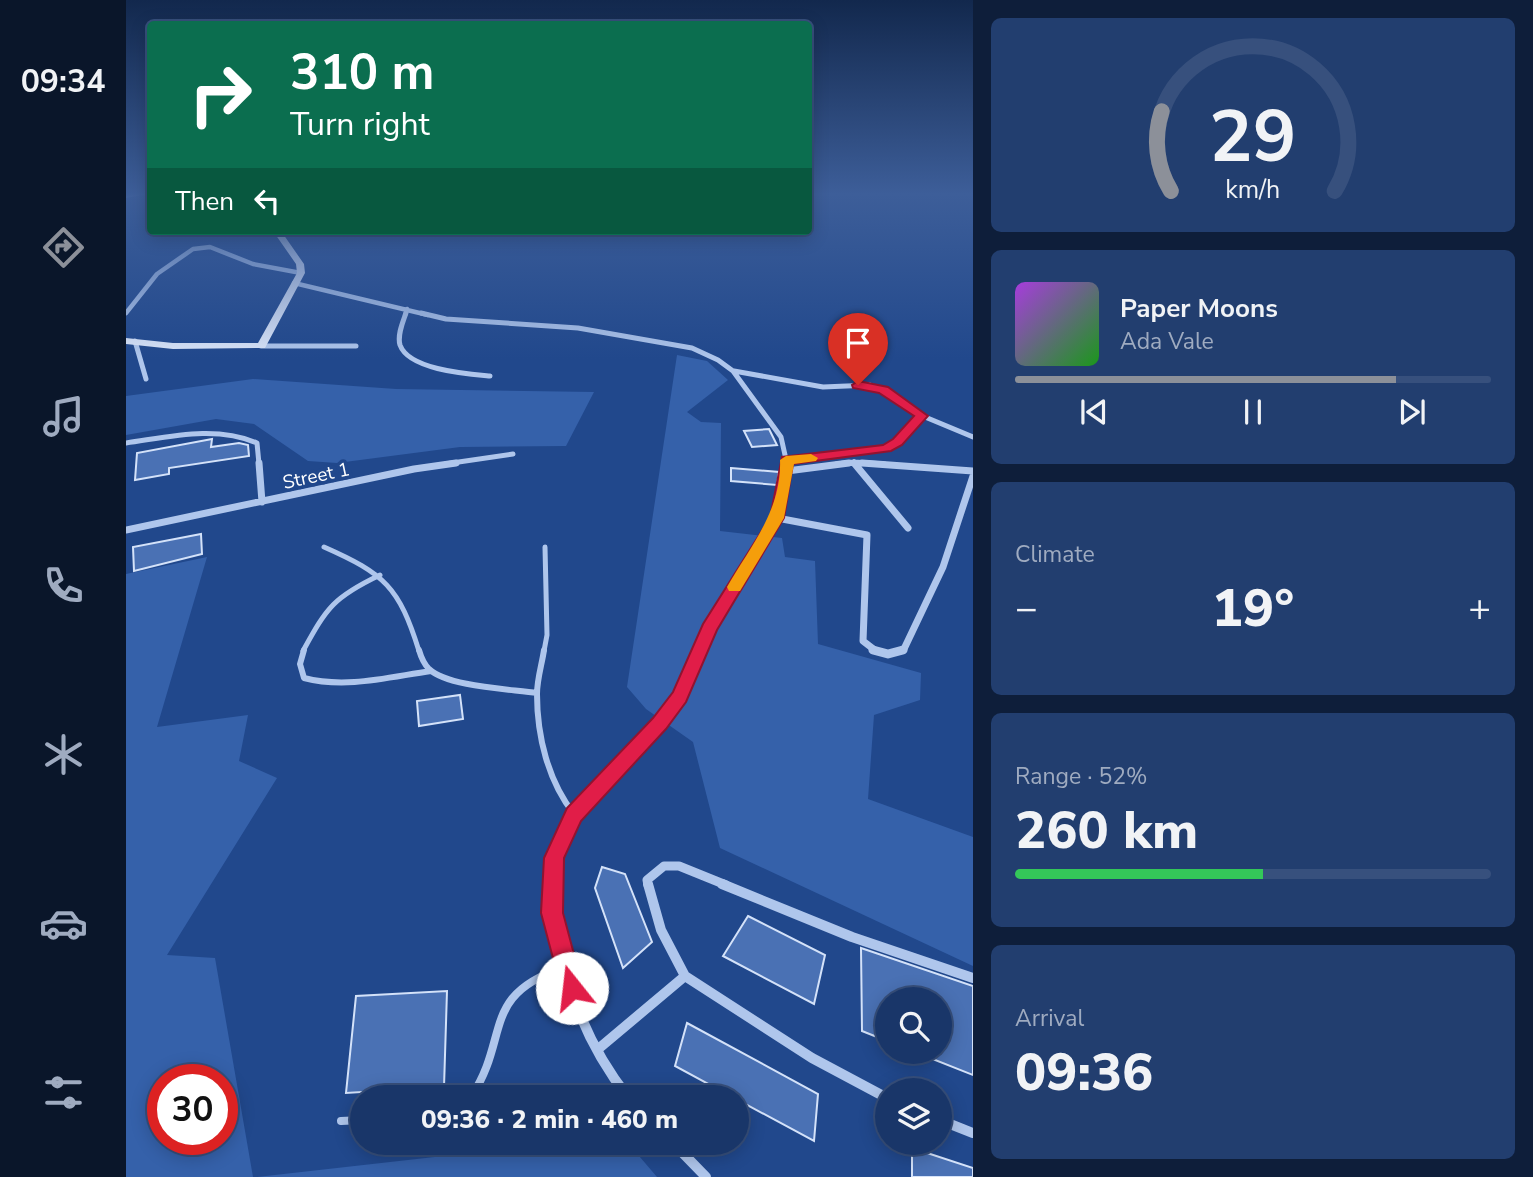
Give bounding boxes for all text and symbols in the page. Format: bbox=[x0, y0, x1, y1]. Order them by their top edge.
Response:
text: 310 m bbox=[290, 39, 434, 106]
icon: right bbox=[175, 49, 266, 140]
text: 09:34 bbox=[21, 60, 105, 103]
text: 29 bbox=[1209, 87, 1297, 187]
text: Turn right bbox=[290, 103, 430, 146]
text: km/h bbox=[1225, 173, 1281, 207]
icon: left bbox=[248, 182, 286, 220]
text: Then bbox=[175, 184, 234, 219]
icon: directions bbox=[39, 223, 88, 272]
text: Paper Moons bbox=[1120, 291, 1278, 326]
pin bbox=[828, 313, 888, 385]
icon: arrive bbox=[839, 324, 877, 362]
text: Ada Vale bbox=[1120, 326, 1214, 357]
icon: music bbox=[39, 392, 88, 441]
icon: previous bbox=[1075, 393, 1113, 431]
icon: pause bbox=[1234, 393, 1272, 431]
icon: next bbox=[1393, 393, 1431, 431]
street label: Street 1 bbox=[280, 456, 352, 496]
text: Climate bbox=[1015, 539, 1095, 570]
icon: phone bbox=[39, 561, 88, 610]
text: 19° bbox=[1212, 573, 1294, 644]
text: − bbox=[1015, 583, 1038, 634]
text: + bbox=[1468, 583, 1491, 634]
icon: climate bbox=[39, 730, 88, 779]
text: Range · 52% bbox=[1015, 761, 1147, 792]
text: 260 km bbox=[1015, 795, 1198, 866]
icon: car bbox=[39, 899, 88, 948]
position arrow bbox=[535, 951, 609, 1025]
map controls bbox=[875, 987, 952, 1155]
button: search bbox=[875, 987, 952, 1064]
text: Arrival bbox=[1015, 1003, 1084, 1034]
text: 09:36 bbox=[1015, 1037, 1153, 1108]
speed limit sign: 30 bbox=[147, 1064, 238, 1155]
icon: filters bbox=[39, 1068, 88, 1117]
button: layers bbox=[875, 1078, 952, 1155]
text: 09:36 · 2 min · 460 m bbox=[421, 1102, 678, 1137]

